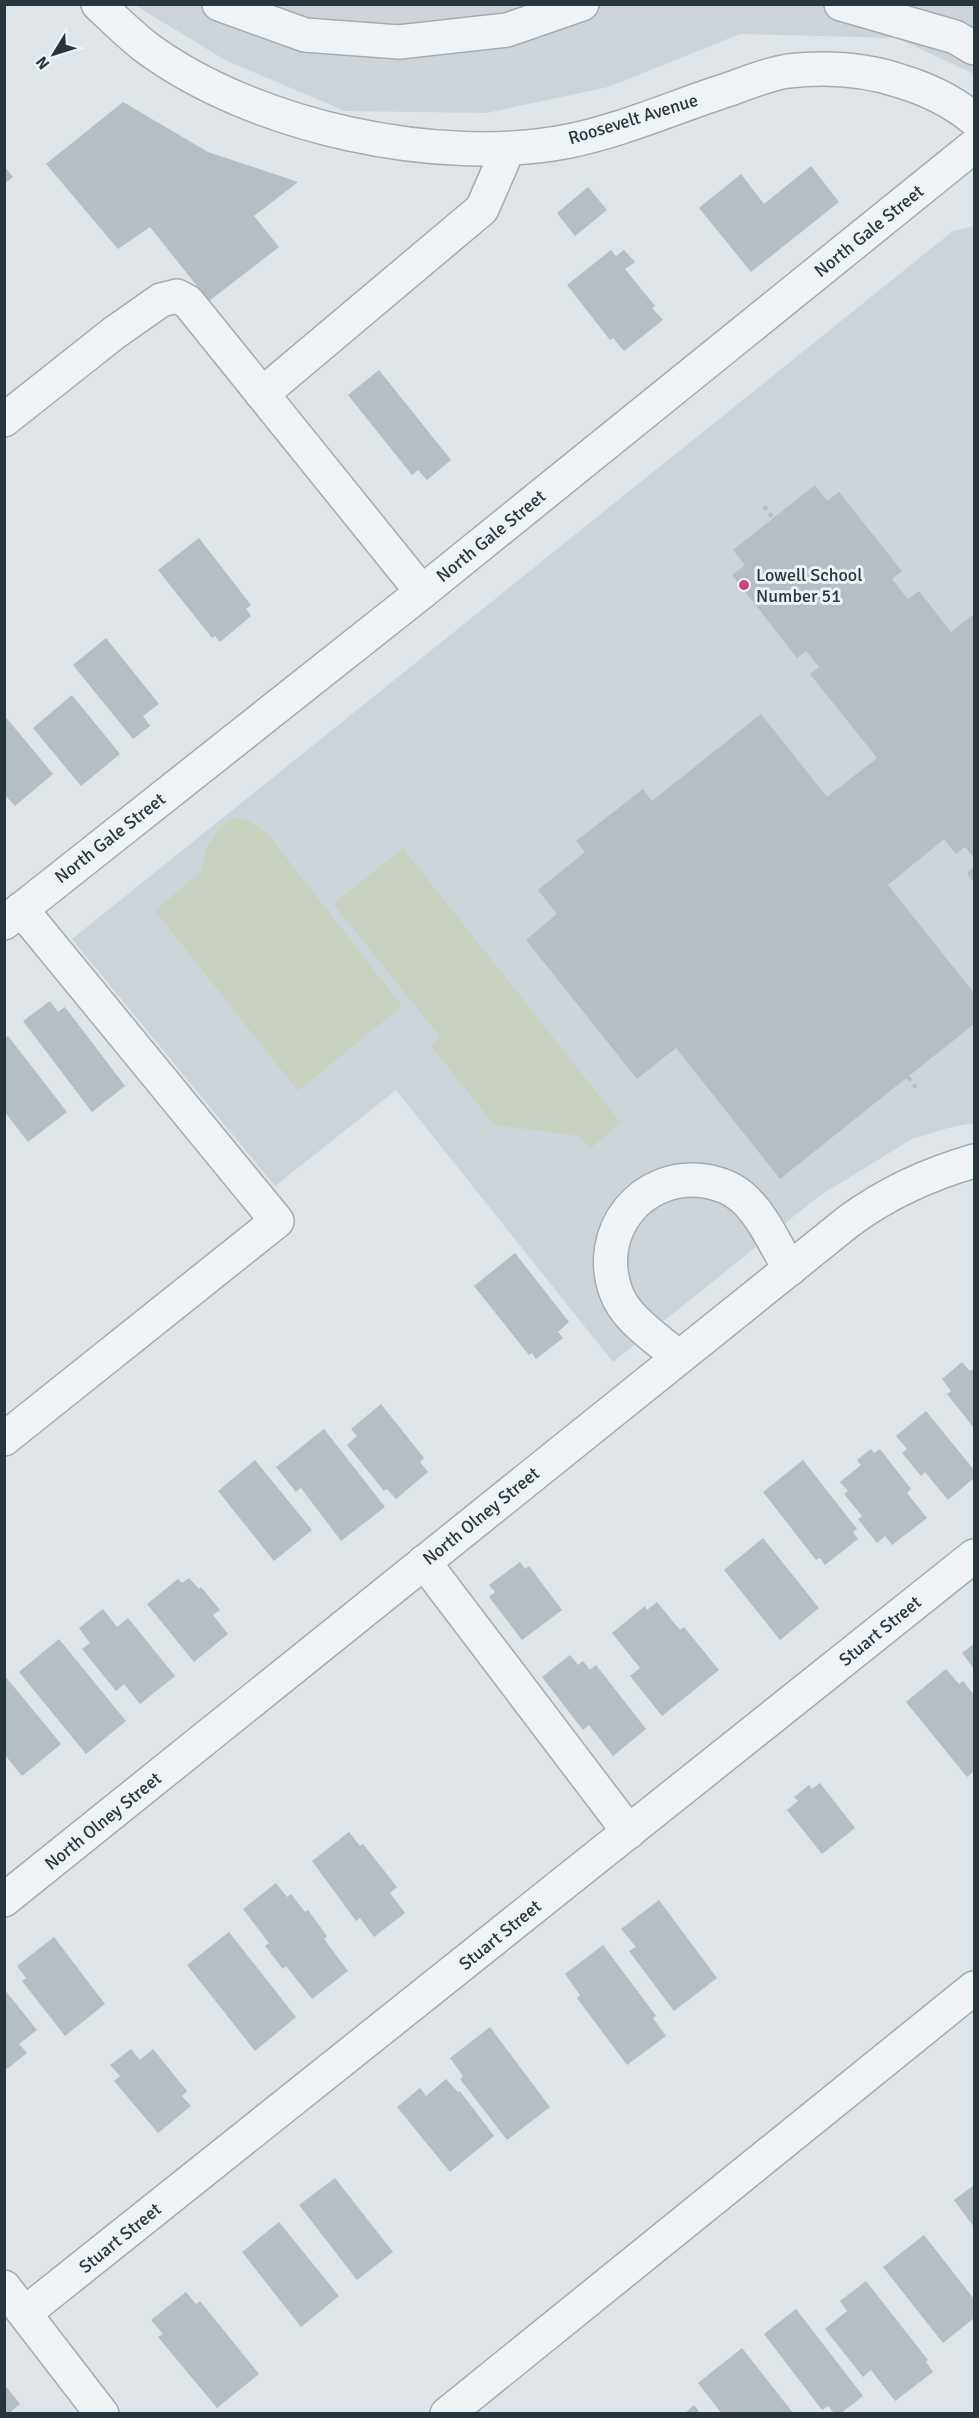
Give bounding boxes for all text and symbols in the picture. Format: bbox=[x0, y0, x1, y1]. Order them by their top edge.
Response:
north arrow bbox=[24, 24, 84, 84]
text: N bbox=[32, 52, 54, 73]
street label: Roosevelt Avenue bbox=[565, 89, 701, 149]
street label: North Gale Street bbox=[810, 180, 928, 282]
street label: North Gale Street bbox=[432, 485, 550, 587]
place label: Lowell School Number 51 bbox=[756, 564, 863, 607]
marker: Lowell School Number 51 bbox=[737, 578, 751, 592]
street label: North Gale Street bbox=[50, 788, 170, 888]
street label: North Olney Street bbox=[418, 1462, 544, 1570]
street label: Stuart Street bbox=[834, 1591, 926, 1671]
street label: North Olney Street bbox=[40, 1767, 166, 1875]
street label: Stuart Street bbox=[454, 1895, 546, 1975]
street label: Stuart Street bbox=[74, 2198, 166, 2278]

